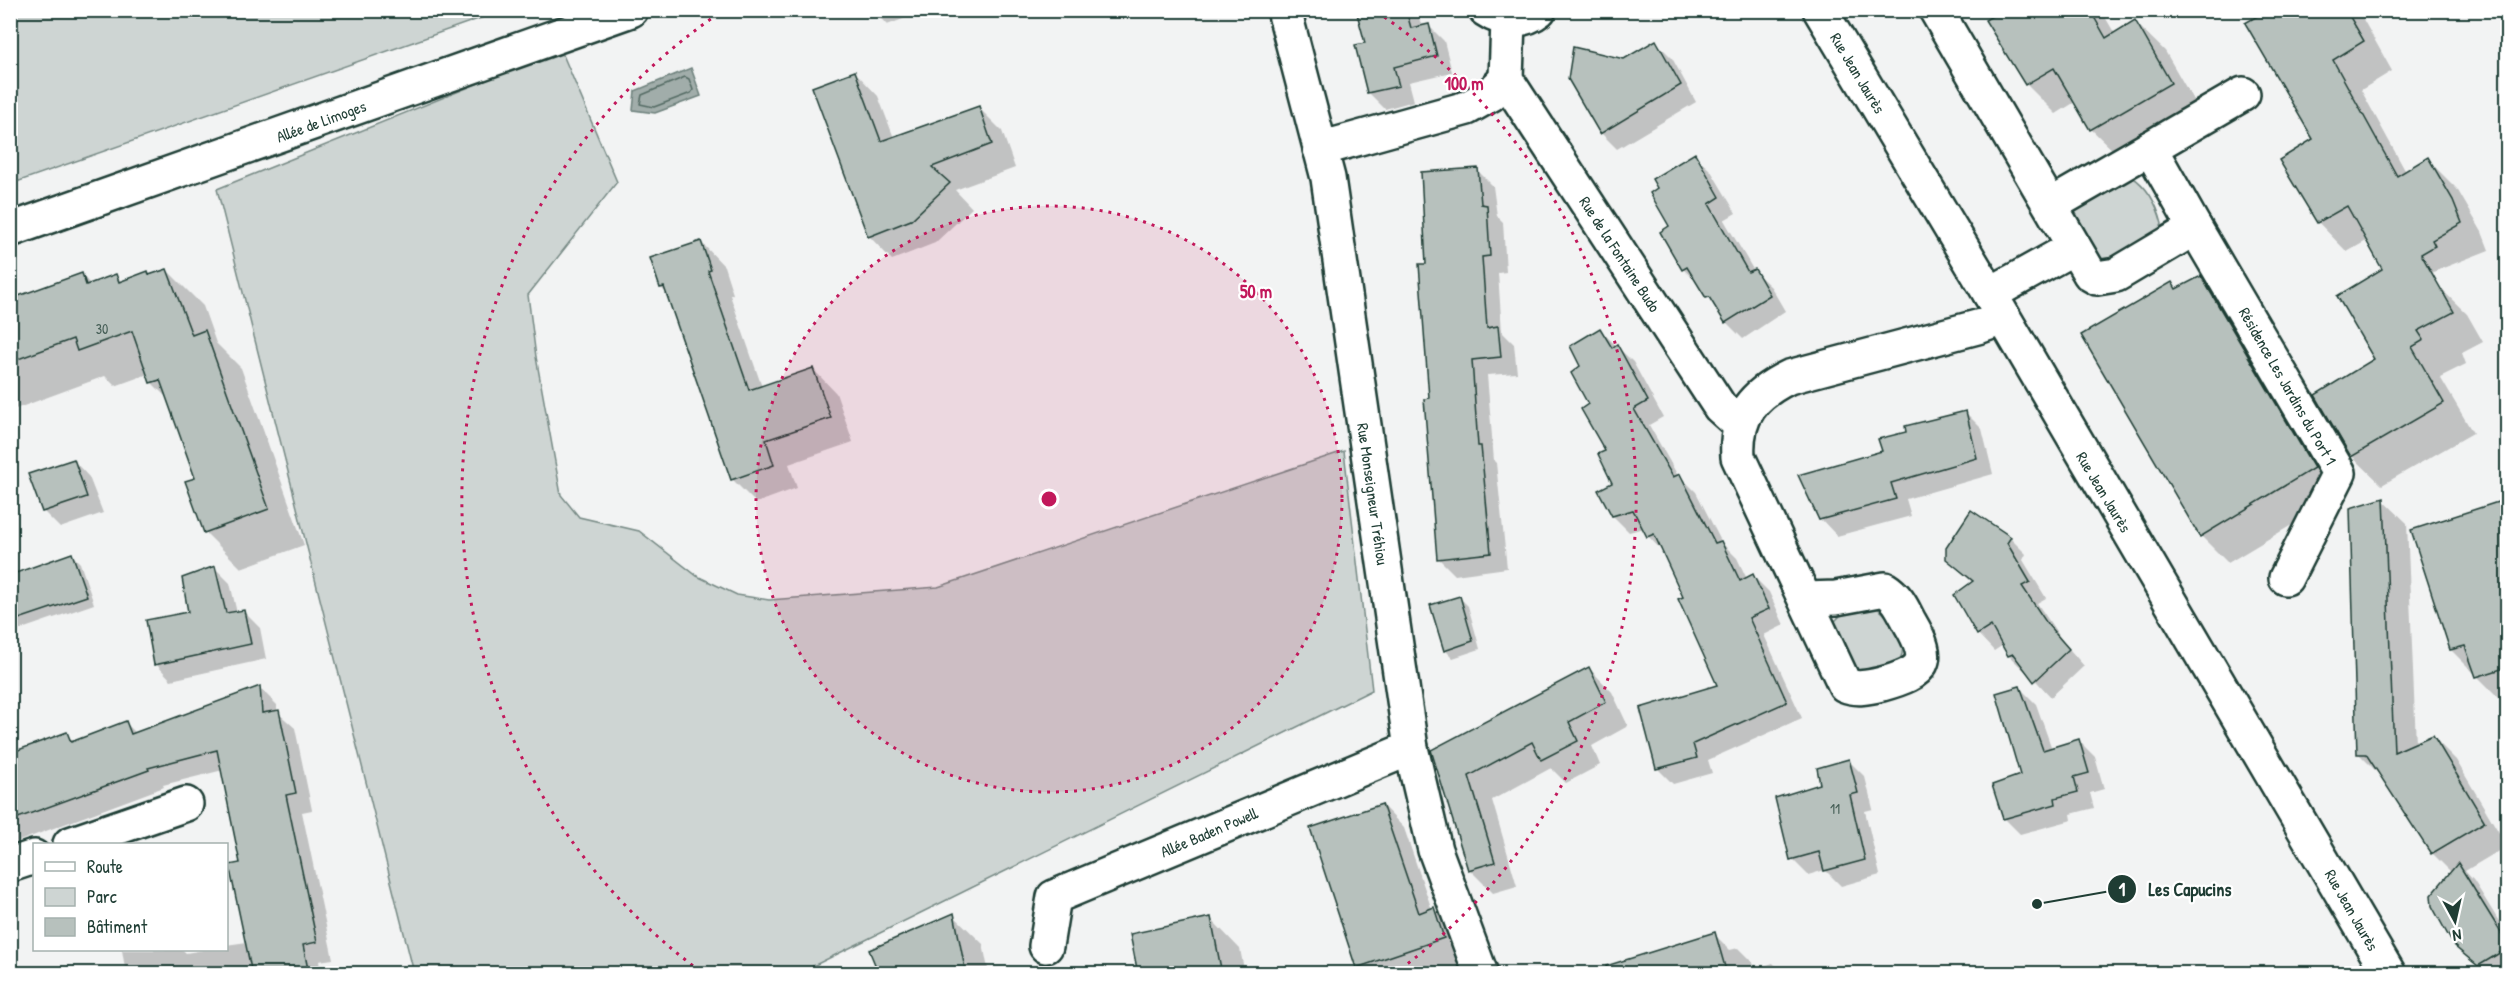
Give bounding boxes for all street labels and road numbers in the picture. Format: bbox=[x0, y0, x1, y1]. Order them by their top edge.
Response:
street label: Rue Jean Jaurès bbox=[1825, 29, 1891, 117]
street label: Allée de Limoges bbox=[273, 95, 369, 147]
street label: Rue de la Fontaine Budo bbox=[1574, 192, 1666, 317]
street label: Résidence Les Jardins du Port 1 bbox=[2234, 303, 2342, 469]
street label: Rue Monseigneur Tréhiou bbox=[1352, 422, 1394, 567]
street label: Rue Jean Jaurès bbox=[2071, 448, 2137, 536]
street label: Allée Baden Powell bbox=[1157, 802, 1261, 862]
street label: Rue Jean Jaurès bbox=[2320, 865, 2384, 955]

